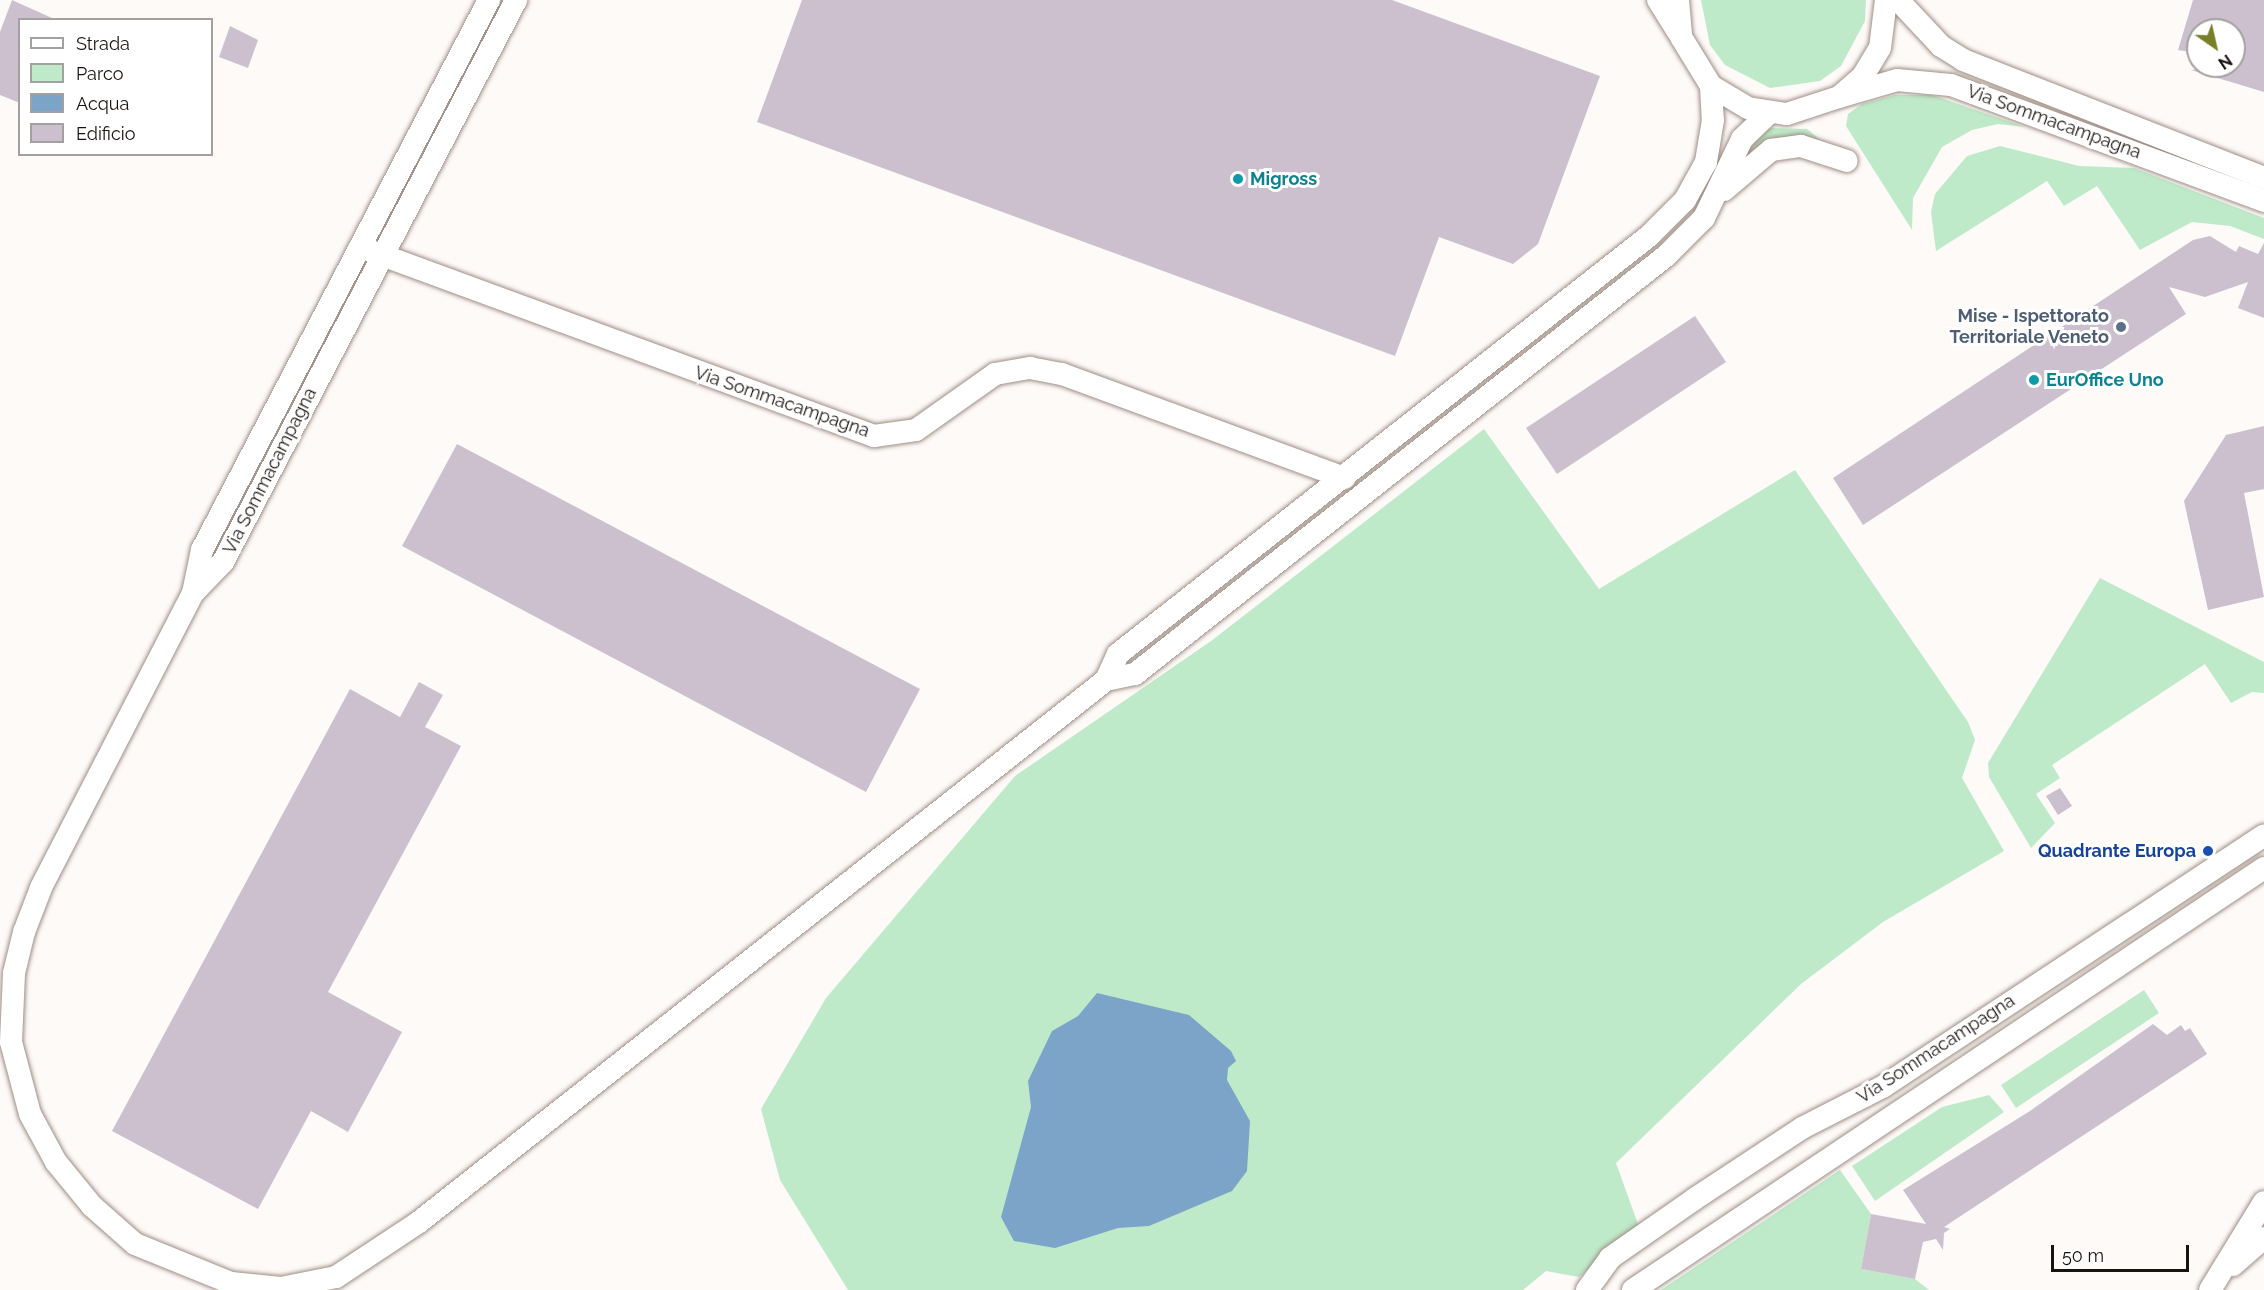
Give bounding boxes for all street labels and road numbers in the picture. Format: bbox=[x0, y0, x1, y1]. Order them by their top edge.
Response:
street label: Via Sommacampagna bbox=[1964, 80, 2144, 164]
street label: Via Sommacampagna bbox=[692, 362, 872, 442]
street label: Via Sommacampagna bbox=[219, 384, 321, 558]
street label: Via Sommacampagna bbox=[1853, 990, 2019, 1108]

